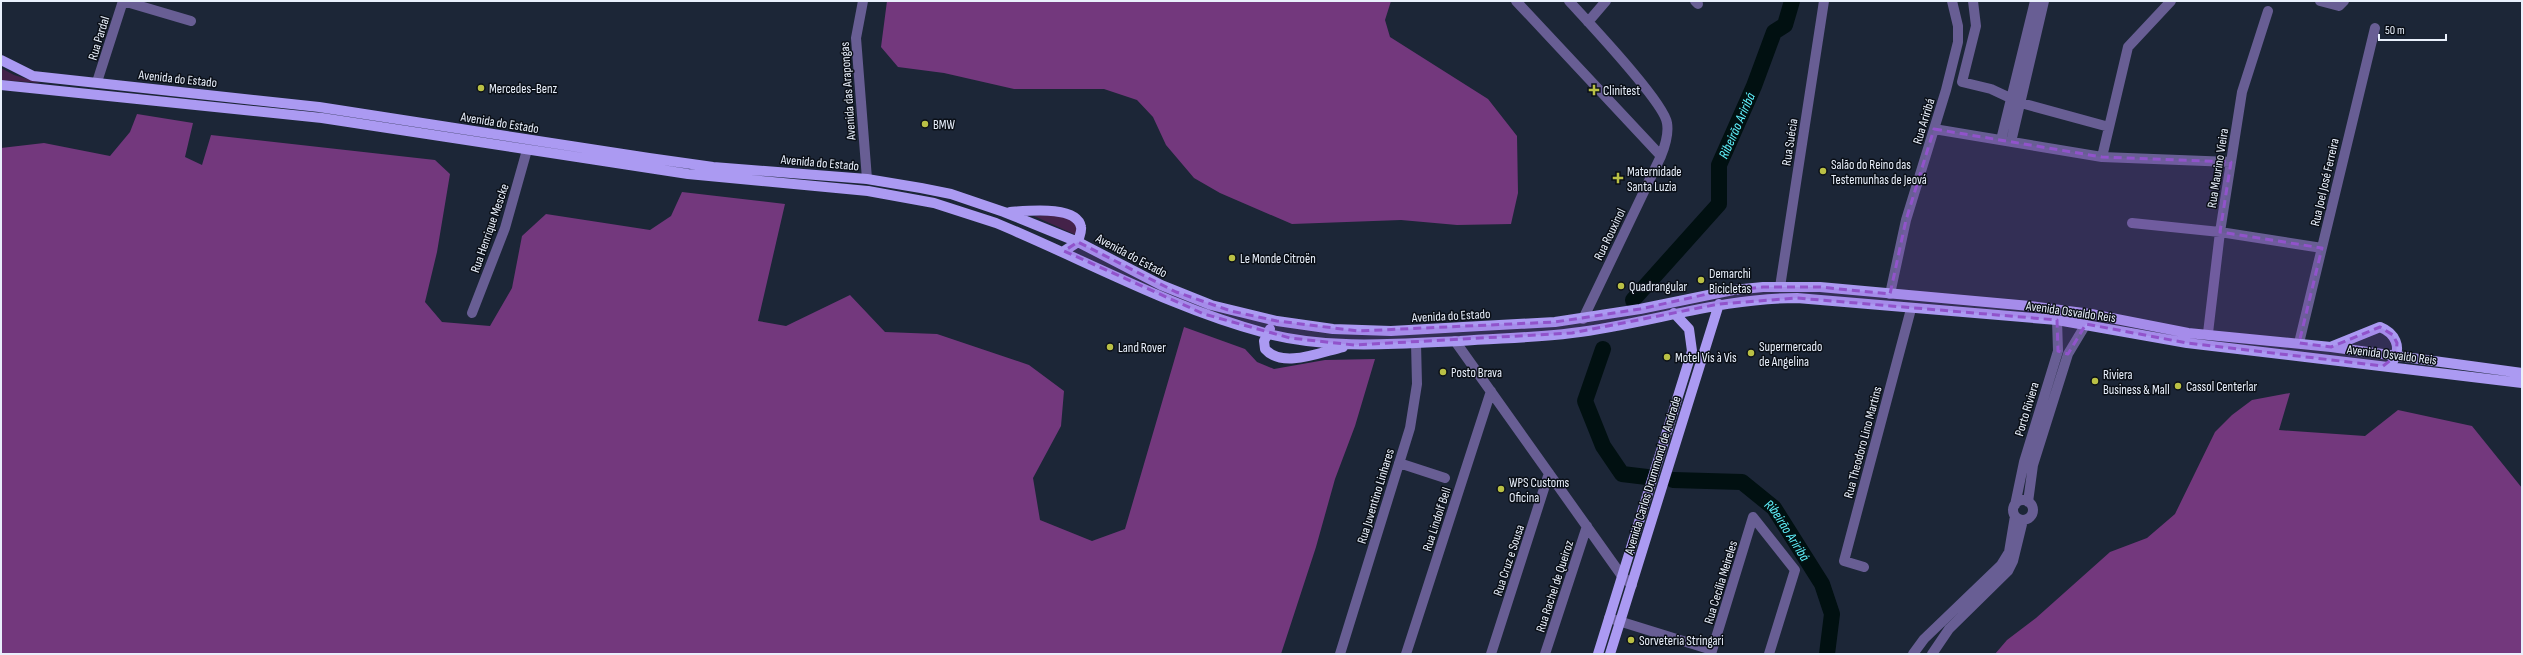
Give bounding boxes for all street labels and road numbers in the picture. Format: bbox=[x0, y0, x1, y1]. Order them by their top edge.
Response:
street label: Rua Pardal bbox=[85, 14, 113, 62]
street label: Avenida das Arapongas bbox=[837, 41, 859, 142]
street label: Avenida do Estado bbox=[137, 67, 218, 91]
street label: Rua Ariribá bbox=[1909, 96, 1938, 146]
street label: Avenida do Estado bbox=[459, 109, 540, 137]
street label: Rua Suécia bbox=[1778, 118, 1802, 167]
street label: Rua Maurino Vieira bbox=[2204, 127, 2232, 209]
street label: Rua Joel José Ferreira bbox=[2307, 137, 2343, 228]
street label: Avenida do Estado bbox=[779, 152, 860, 174]
street label: Rua Henrique Mescke bbox=[467, 182, 513, 275]
street label: Rua Rouxinol bbox=[1590, 206, 1629, 263]
street label: Avenida do Estado bbox=[1092, 230, 1170, 281]
street label: Avenida Osvaldo Reis bbox=[2024, 298, 2117, 326]
street label: Avenida do Estado bbox=[1410, 306, 1491, 326]
street label: Avenida Osvaldo Reis bbox=[2345, 341, 2438, 368]
street label: Porto Riviera bbox=[2011, 380, 2043, 438]
street label: Rua Theodoro Lino Martins bbox=[1840, 384, 1886, 500]
street label: Avenida Carlos Drummond de Andrade bbox=[1621, 394, 1685, 557]
street label: Rua Juventino Linhares bbox=[1354, 446, 1398, 546]
street label: Rua Lindolf Bell bbox=[1419, 485, 1455, 553]
street label: Rua Cruz e Sousa bbox=[1490, 523, 1528, 598]
street label: Rua Rachel de Queiroz bbox=[1533, 538, 1577, 634]
street label: Rua Cecília Meireles bbox=[1701, 538, 1741, 626]

